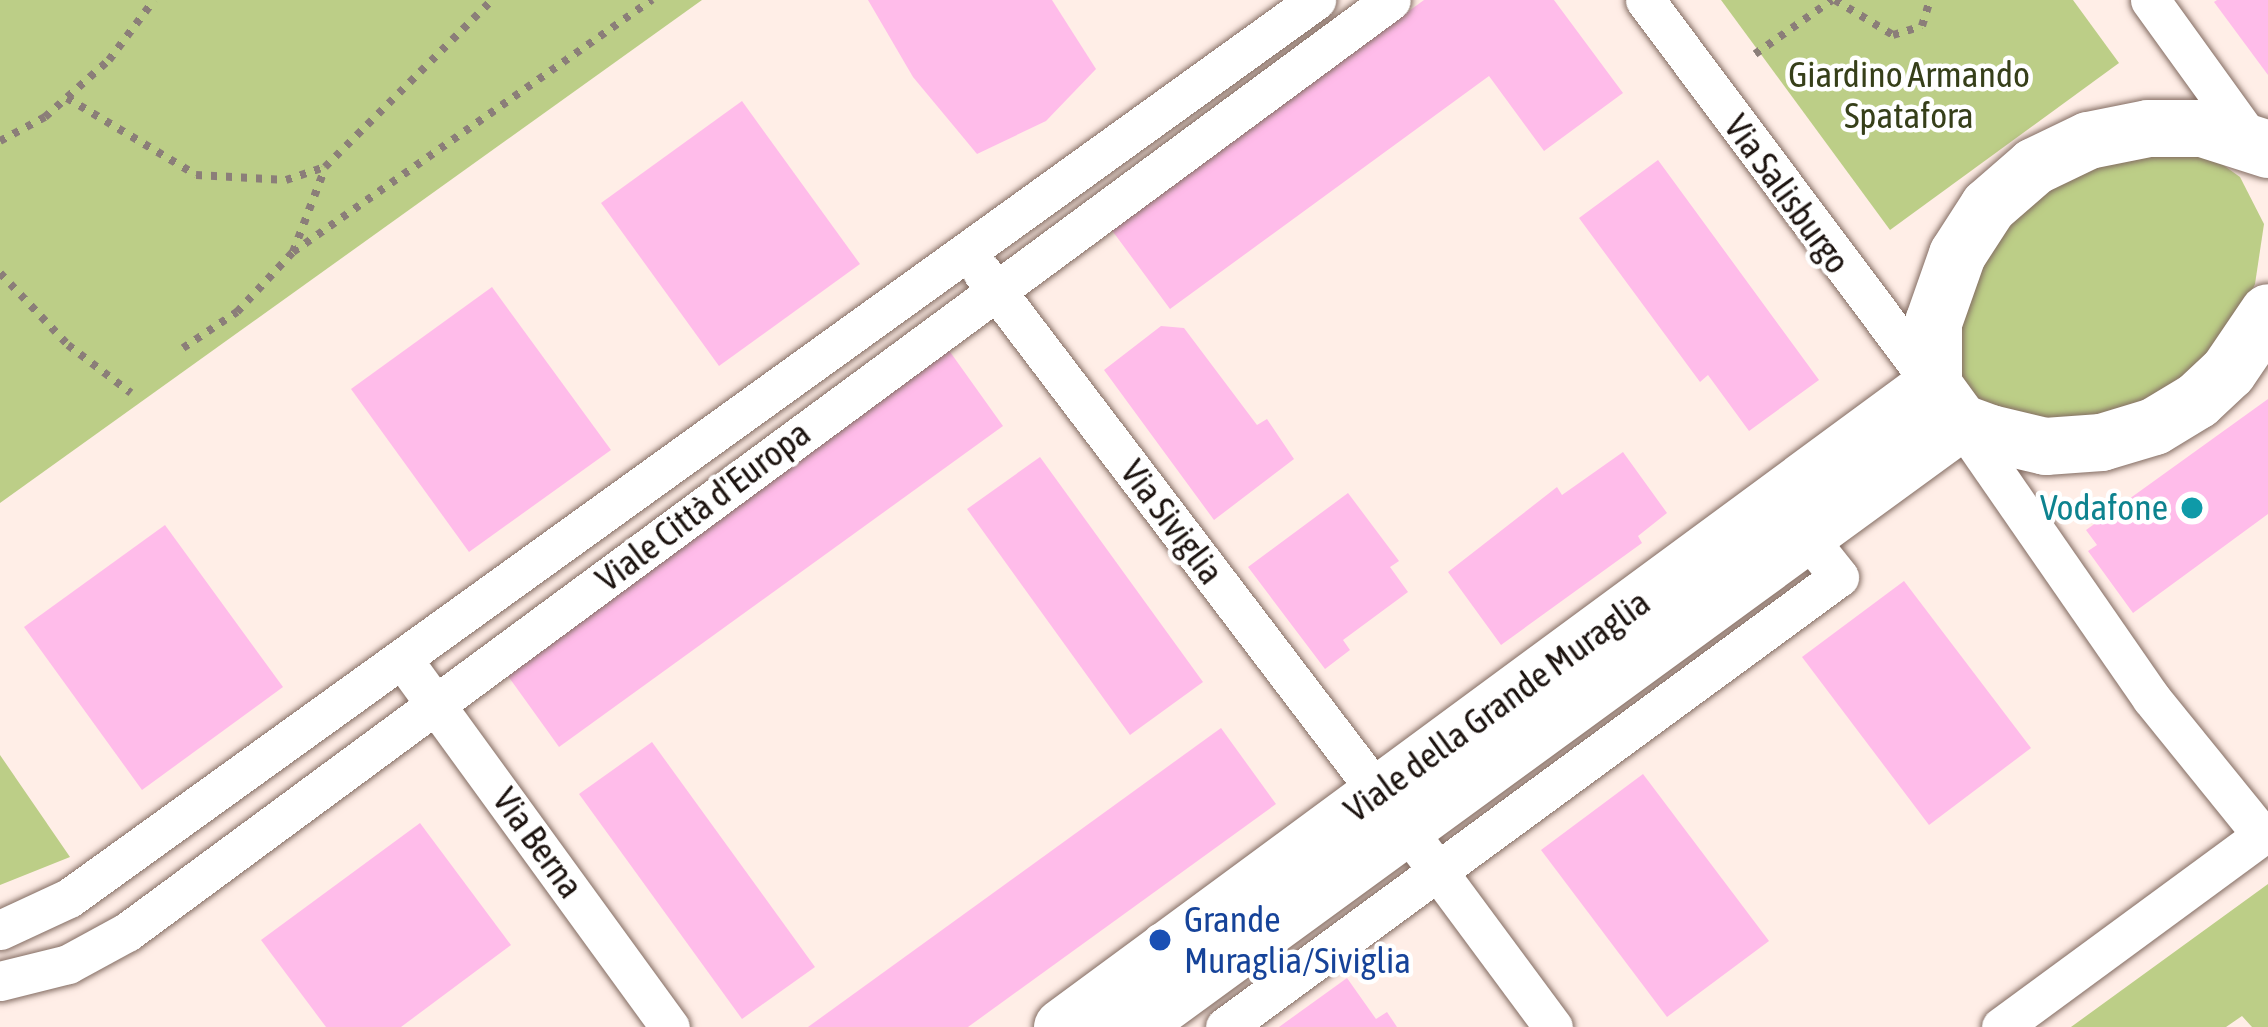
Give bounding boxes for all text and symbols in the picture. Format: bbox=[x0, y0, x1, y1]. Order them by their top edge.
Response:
park label: Giardino Armando Spatafora bbox=[1788, 52, 2030, 137]
street label: Via Salisburgo bbox=[1715, 106, 1859, 282]
street label: Viale Città d'Europa bbox=[587, 411, 819, 601]
street label: Via Siviglia bbox=[1111, 451, 1233, 593]
place label: Vodafone bbox=[2040, 486, 2168, 530]
marker: Vodafone bbox=[2179, 495, 2205, 521]
street label: Viale della Grande Muraglia bbox=[1336, 581, 1658, 831]
street label: Via Berna bbox=[484, 779, 592, 907]
place label: Grande Muraglia/Siviglia bbox=[1184, 897, 1411, 982]
marker: Grande Muraglia/Siviglia bbox=[1147, 927, 1173, 953]

